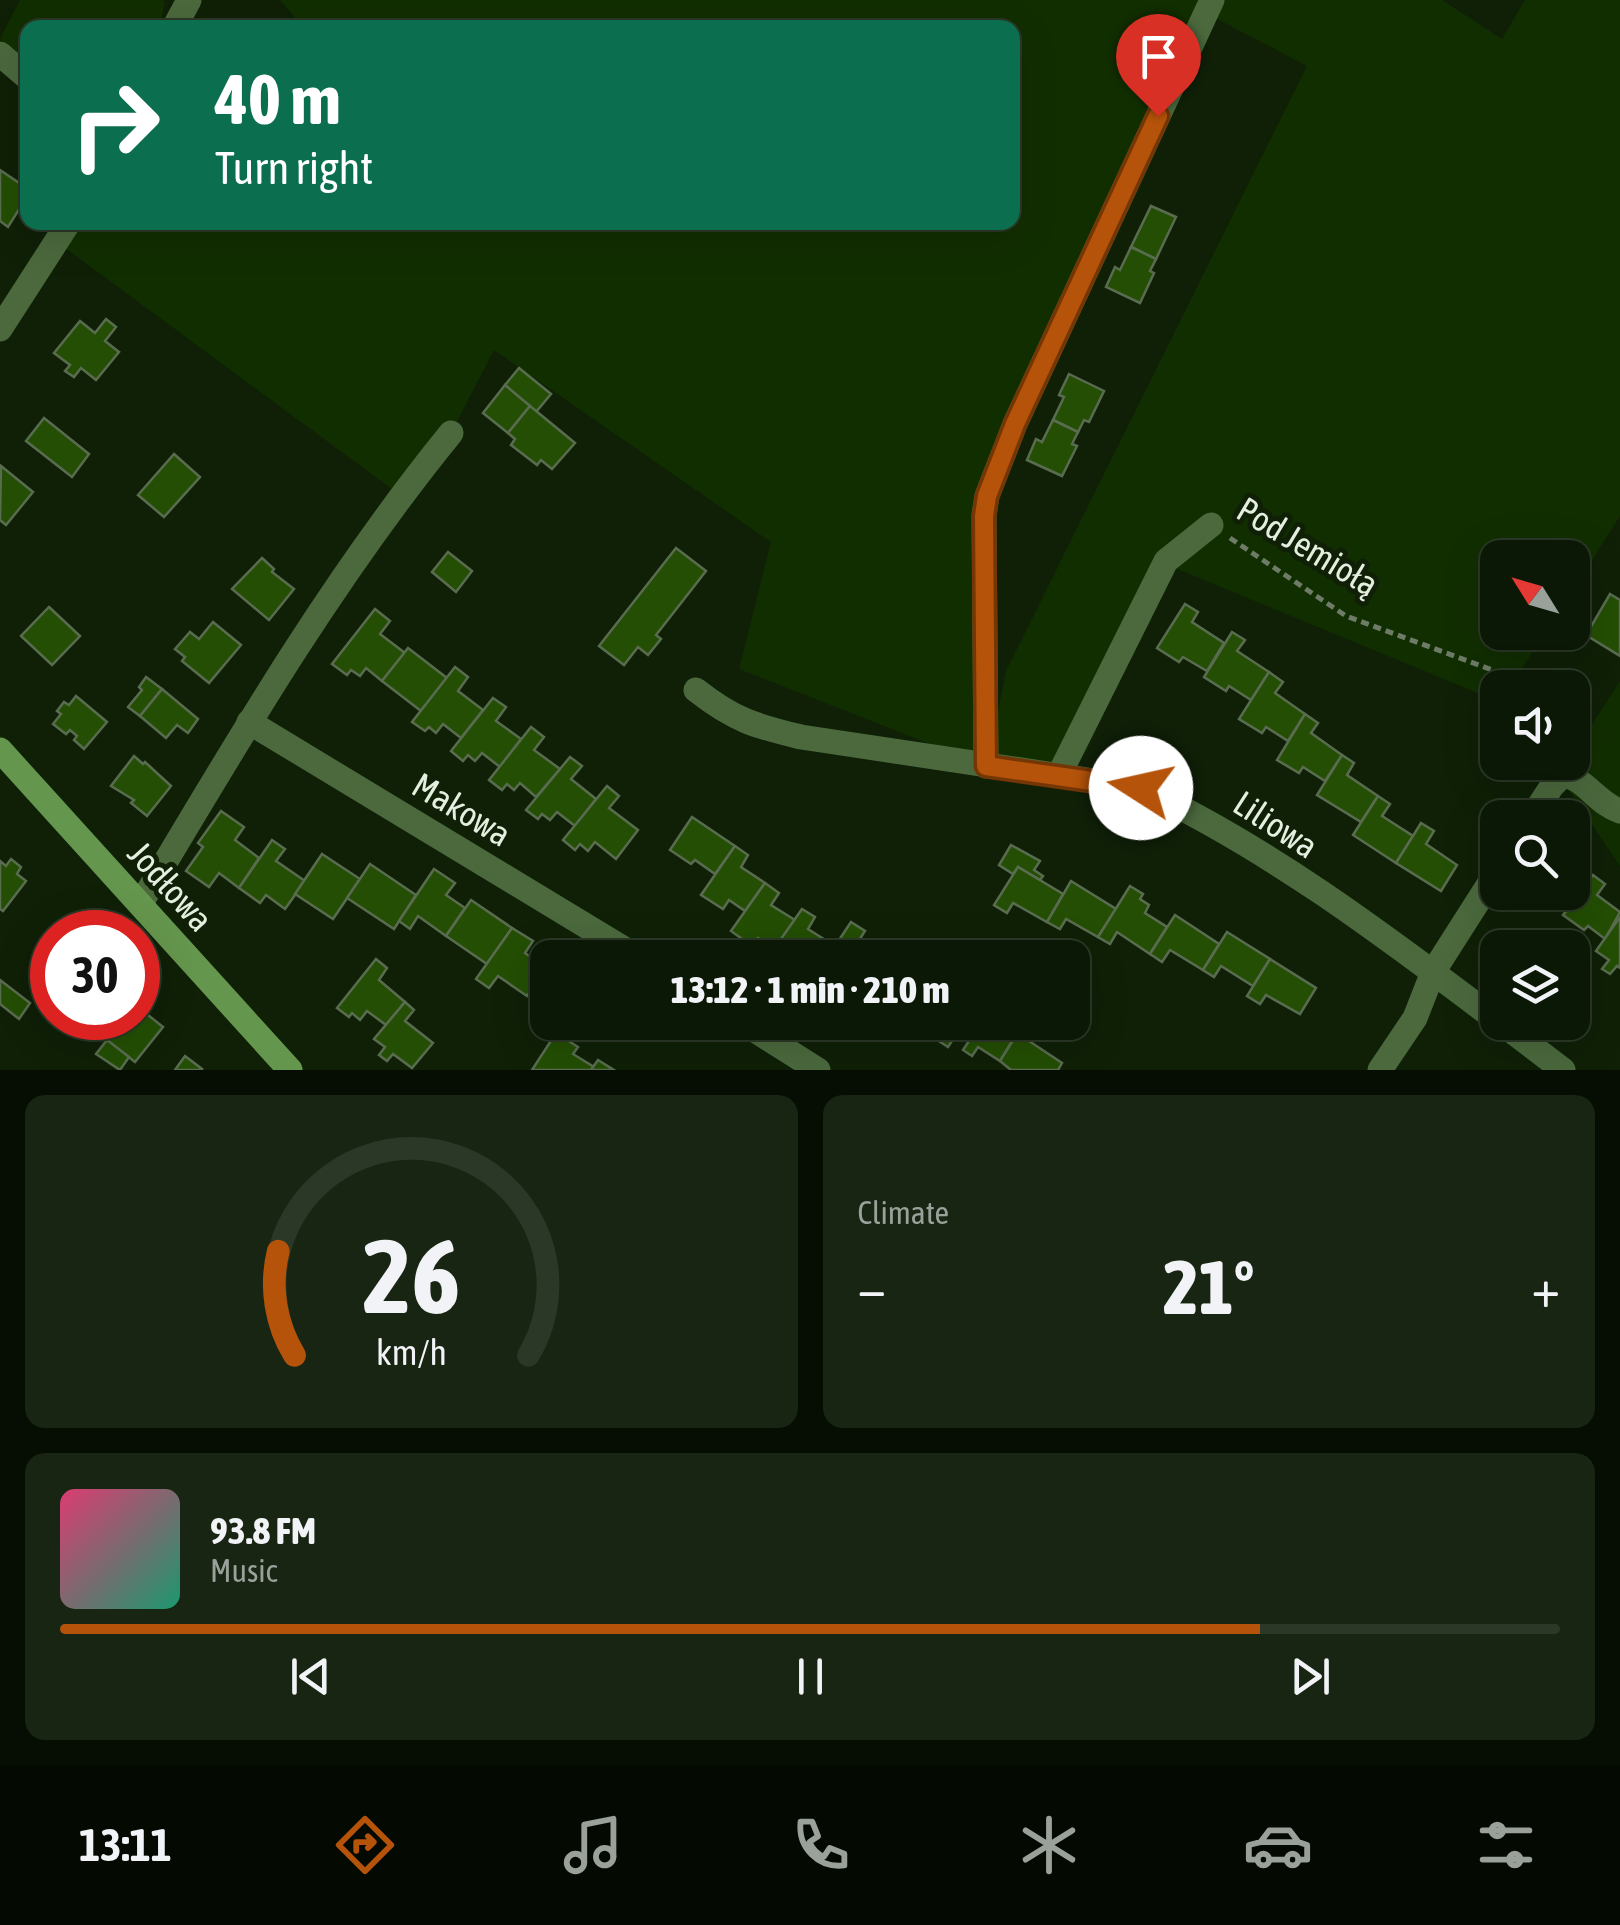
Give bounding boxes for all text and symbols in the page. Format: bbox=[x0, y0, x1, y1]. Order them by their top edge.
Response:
pin bbox=[1116, 14, 1201, 117]
icon: arrive bbox=[1131, 29, 1186, 84]
text: 40 m bbox=[215, 59, 341, 139]
icon: right bbox=[50, 60, 180, 190]
text: Turn right bbox=[215, 142, 373, 194]
street label: Pod Jemiołą bbox=[1230, 488, 1386, 604]
north arrow bbox=[1480, 540, 1590, 650]
map controls bbox=[1480, 540, 1590, 1040]
button: sound bbox=[1480, 670, 1590, 780]
position arrow bbox=[1089, 736, 1193, 840]
street label: Makowa bbox=[406, 764, 518, 854]
street label: Liliowa bbox=[1227, 782, 1325, 866]
button: search bbox=[1480, 800, 1590, 910]
street label: Jodłowa bbox=[121, 833, 221, 939]
speed limit sign: 30 bbox=[30, 910, 160, 1040]
button: layers bbox=[1480, 930, 1590, 1040]
text: 13:12 · 1 min · 210 m bbox=[670, 968, 950, 1011]
text: Climate bbox=[858, 1194, 949, 1231]
text: 26 bbox=[362, 1216, 460, 1335]
text: 21° bbox=[1163, 1244, 1254, 1330]
text: − bbox=[858, 1256, 886, 1319]
text: + bbox=[1531, 1256, 1560, 1319]
text: km/h bbox=[376, 1332, 447, 1373]
text: 93.8 FM bbox=[210, 1509, 316, 1552]
text: Music bbox=[210, 1552, 277, 1589]
icon: previous bbox=[283, 1649, 338, 1704]
icon: pause bbox=[783, 1649, 838, 1704]
icon: next bbox=[1283, 1649, 1338, 1704]
icon: directions bbox=[330, 1810, 400, 1880]
icon: music bbox=[558, 1810, 628, 1880]
icon: phone bbox=[786, 1810, 856, 1880]
icon: climate bbox=[1014, 1810, 1084, 1880]
icon: car bbox=[1243, 1810, 1313, 1880]
icon: filters bbox=[1471, 1810, 1541, 1880]
text: 13:11 bbox=[79, 1819, 172, 1871]

